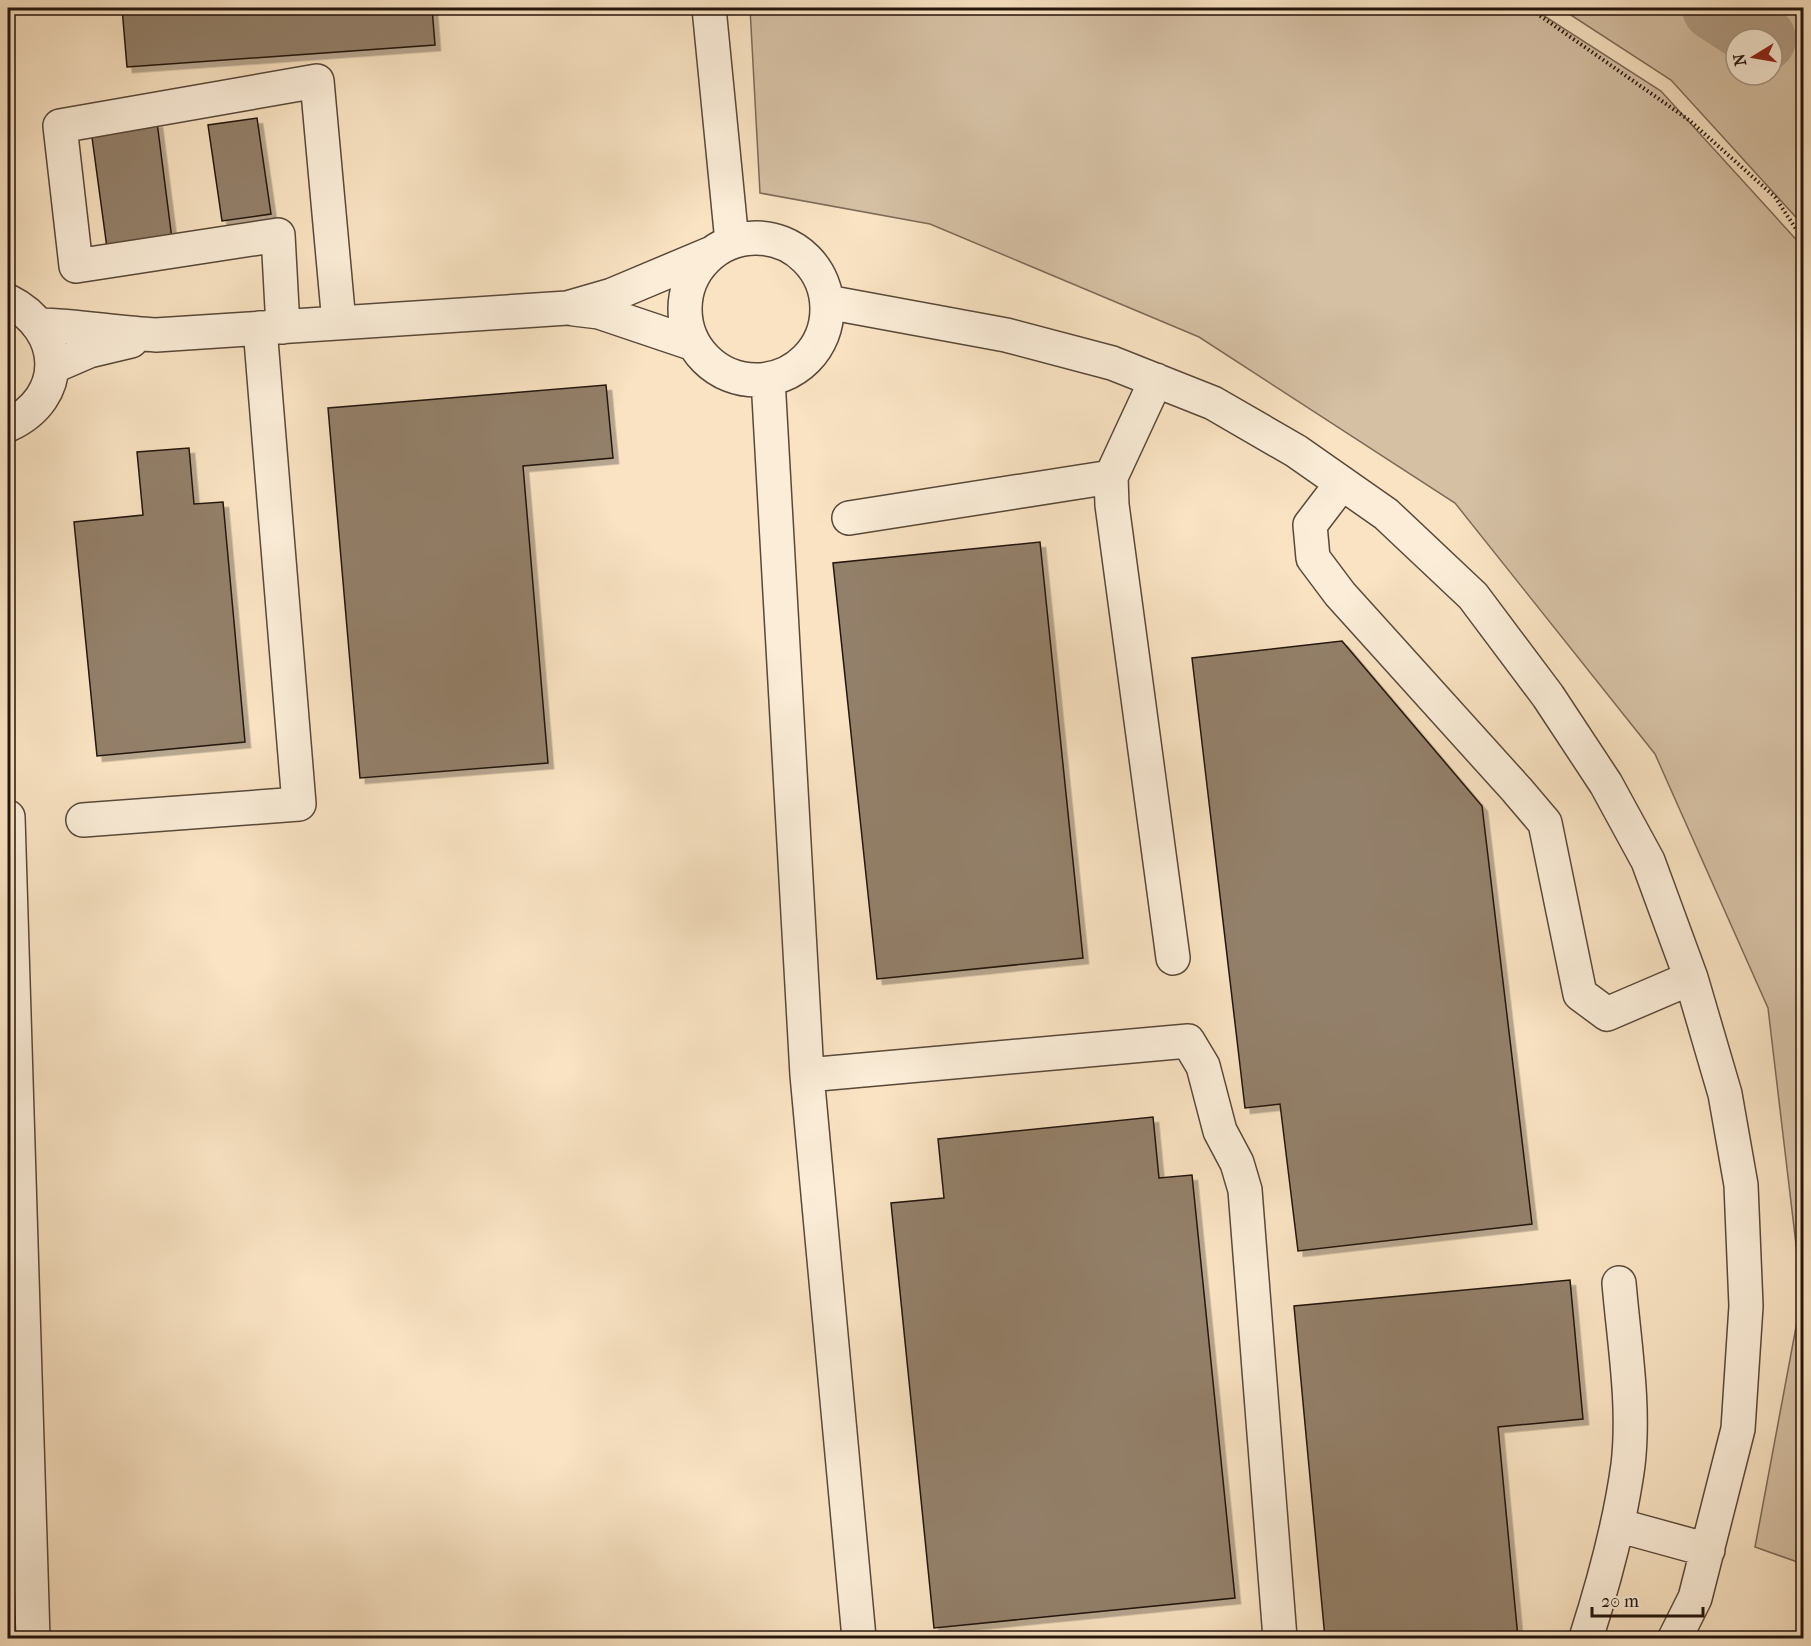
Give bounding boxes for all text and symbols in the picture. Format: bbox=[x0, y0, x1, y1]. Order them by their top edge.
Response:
north arrow bbox=[1724, 27, 1784, 87]
text: N bbox=[1729, 51, 1750, 68]
scale bar bbox=[1592, 1580, 1703, 1618]
text: 20 m bbox=[1601, 1591, 1639, 1612]

